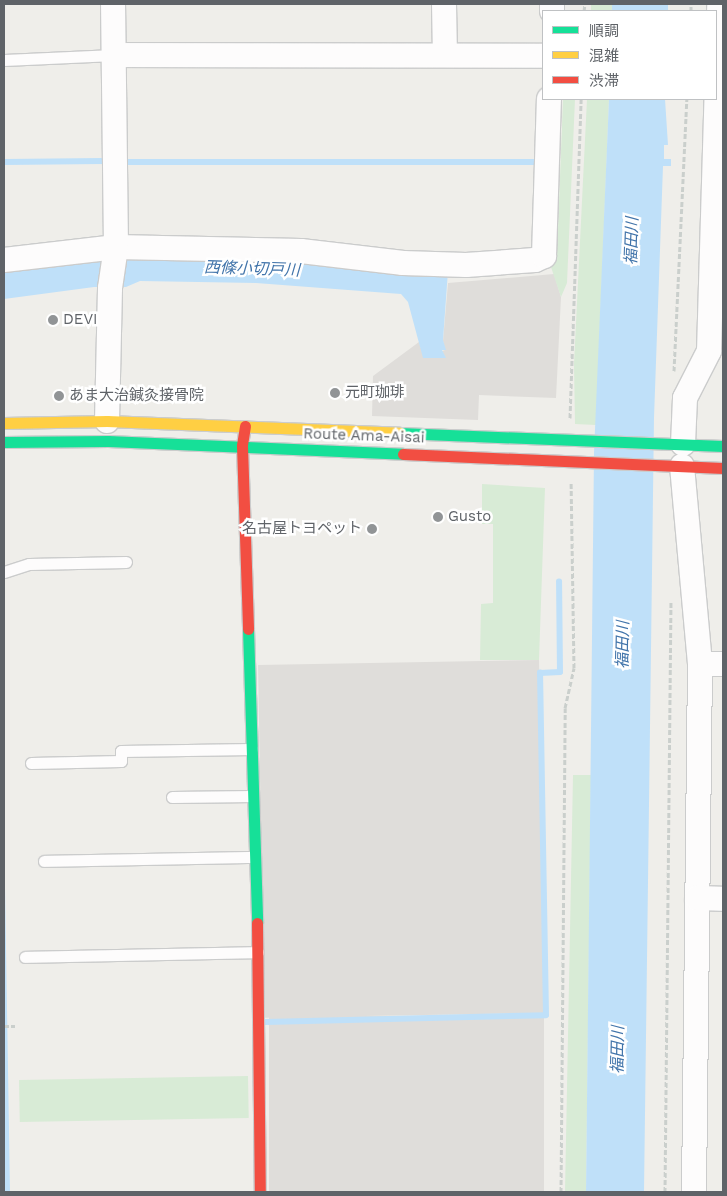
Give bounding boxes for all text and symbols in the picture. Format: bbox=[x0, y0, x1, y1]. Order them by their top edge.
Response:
legend bbox=[542, 10, 717, 100]
text: 順調 bbox=[589, 22, 619, 40]
text: 混雑 bbox=[589, 47, 619, 65]
text: 渋滞 bbox=[589, 72, 619, 90]
water label: 福田川 bbox=[622, 217, 642, 265]
water label: 西條小切戸川 bbox=[204, 258, 300, 280]
place label: DEVI bbox=[63, 311, 98, 329]
marker: DEVI bbox=[47, 314, 59, 326]
place label: 元町珈琲 bbox=[345, 384, 405, 402]
place label: あま大治鍼灸接骨院 bbox=[69, 387, 204, 405]
marker: 元町珈琲 bbox=[329, 387, 341, 399]
marker: あま大治鍼灸接骨院 bbox=[53, 390, 65, 402]
street label: Route Ama-Aisai bbox=[303, 425, 425, 447]
place label: Gusto bbox=[448, 508, 491, 526]
marker: Gusto bbox=[432, 511, 444, 523]
place label: 名古屋トヨペット bbox=[242, 520, 362, 538]
marker: 名古屋トヨペット bbox=[366, 523, 378, 535]
water label: 福田川 bbox=[613, 621, 633, 669]
water label: 福田川 bbox=[608, 1026, 628, 1074]

